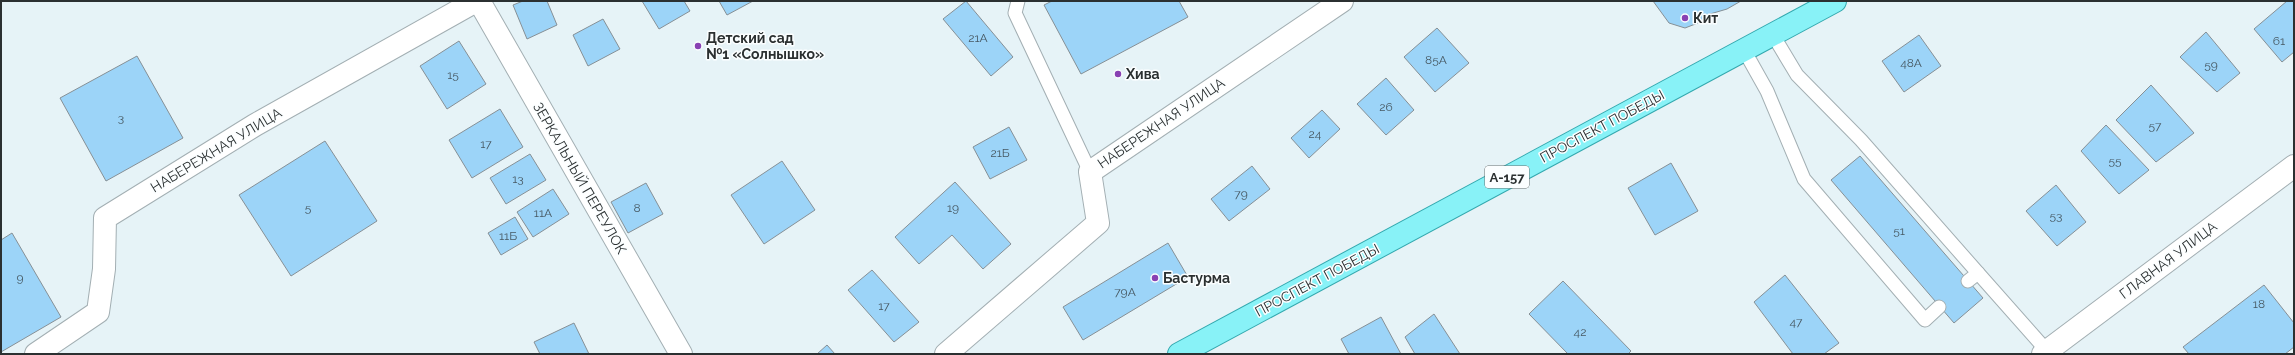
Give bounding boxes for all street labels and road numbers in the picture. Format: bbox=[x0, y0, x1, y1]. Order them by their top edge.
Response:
street label: НАБЕРЕЖНАЯ УЛИЦА bbox=[1094, 74, 1228, 172]
street label: ПРОСПЕКТ ПОБЕДЫ bbox=[1537, 86, 1667, 166]
street label: ЗЕРКАЛЬНЫЙ ПЕРЕУЛОК bbox=[530, 99, 631, 257]
street label: НАБЕРЕЖНАЯ УЛИЦА bbox=[148, 104, 285, 195]
road number: А-157 bbox=[1485, 166, 1529, 188]
street label: ГЛАВНАЯ УЛИЦА bbox=[2116, 218, 2220, 302]
street label: ПРОСПЕКТ ПОБЕДЫ bbox=[1252, 240, 1382, 320]

